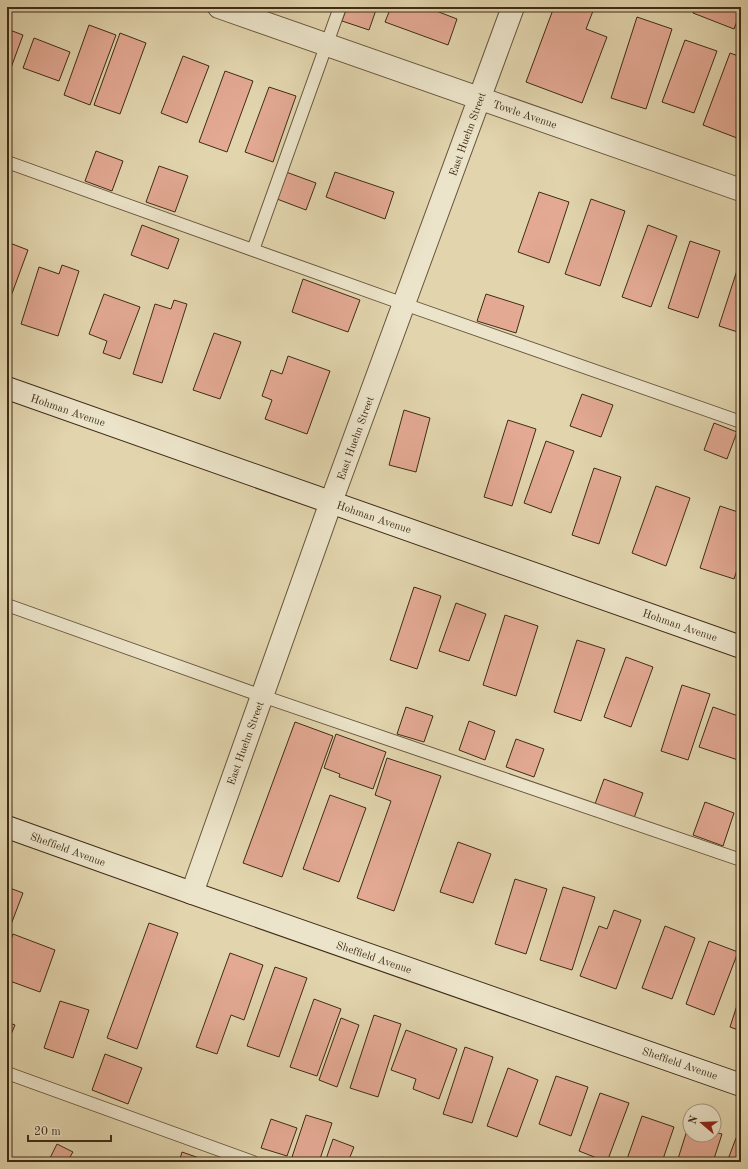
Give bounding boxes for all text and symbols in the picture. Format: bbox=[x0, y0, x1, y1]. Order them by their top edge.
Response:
street label: East Huehn Street bbox=[448, 91, 489, 178]
street label: Towle Avenue bbox=[491, 99, 558, 132]
street label: Hohman Avenue bbox=[29, 393, 106, 429]
street label: East Huehn Street bbox=[336, 395, 377, 482]
street label: Hohman Avenue bbox=[335, 500, 412, 536]
street label: Hohman Avenue bbox=[641, 608, 718, 644]
street label: East Huehn Street bbox=[226, 700, 267, 787]
street label: Sheffield Avenue bbox=[28, 832, 107, 869]
street label: Sheffield Avenue bbox=[334, 940, 413, 976]
street label: Sheffield Avenue bbox=[640, 1046, 719, 1082]
north arrow bbox=[682, 1103, 722, 1143]
text: N bbox=[687, 1114, 701, 1126]
scale bar bbox=[28, 1117, 111, 1143]
text: 20 m bbox=[34, 1126, 61, 1138]

